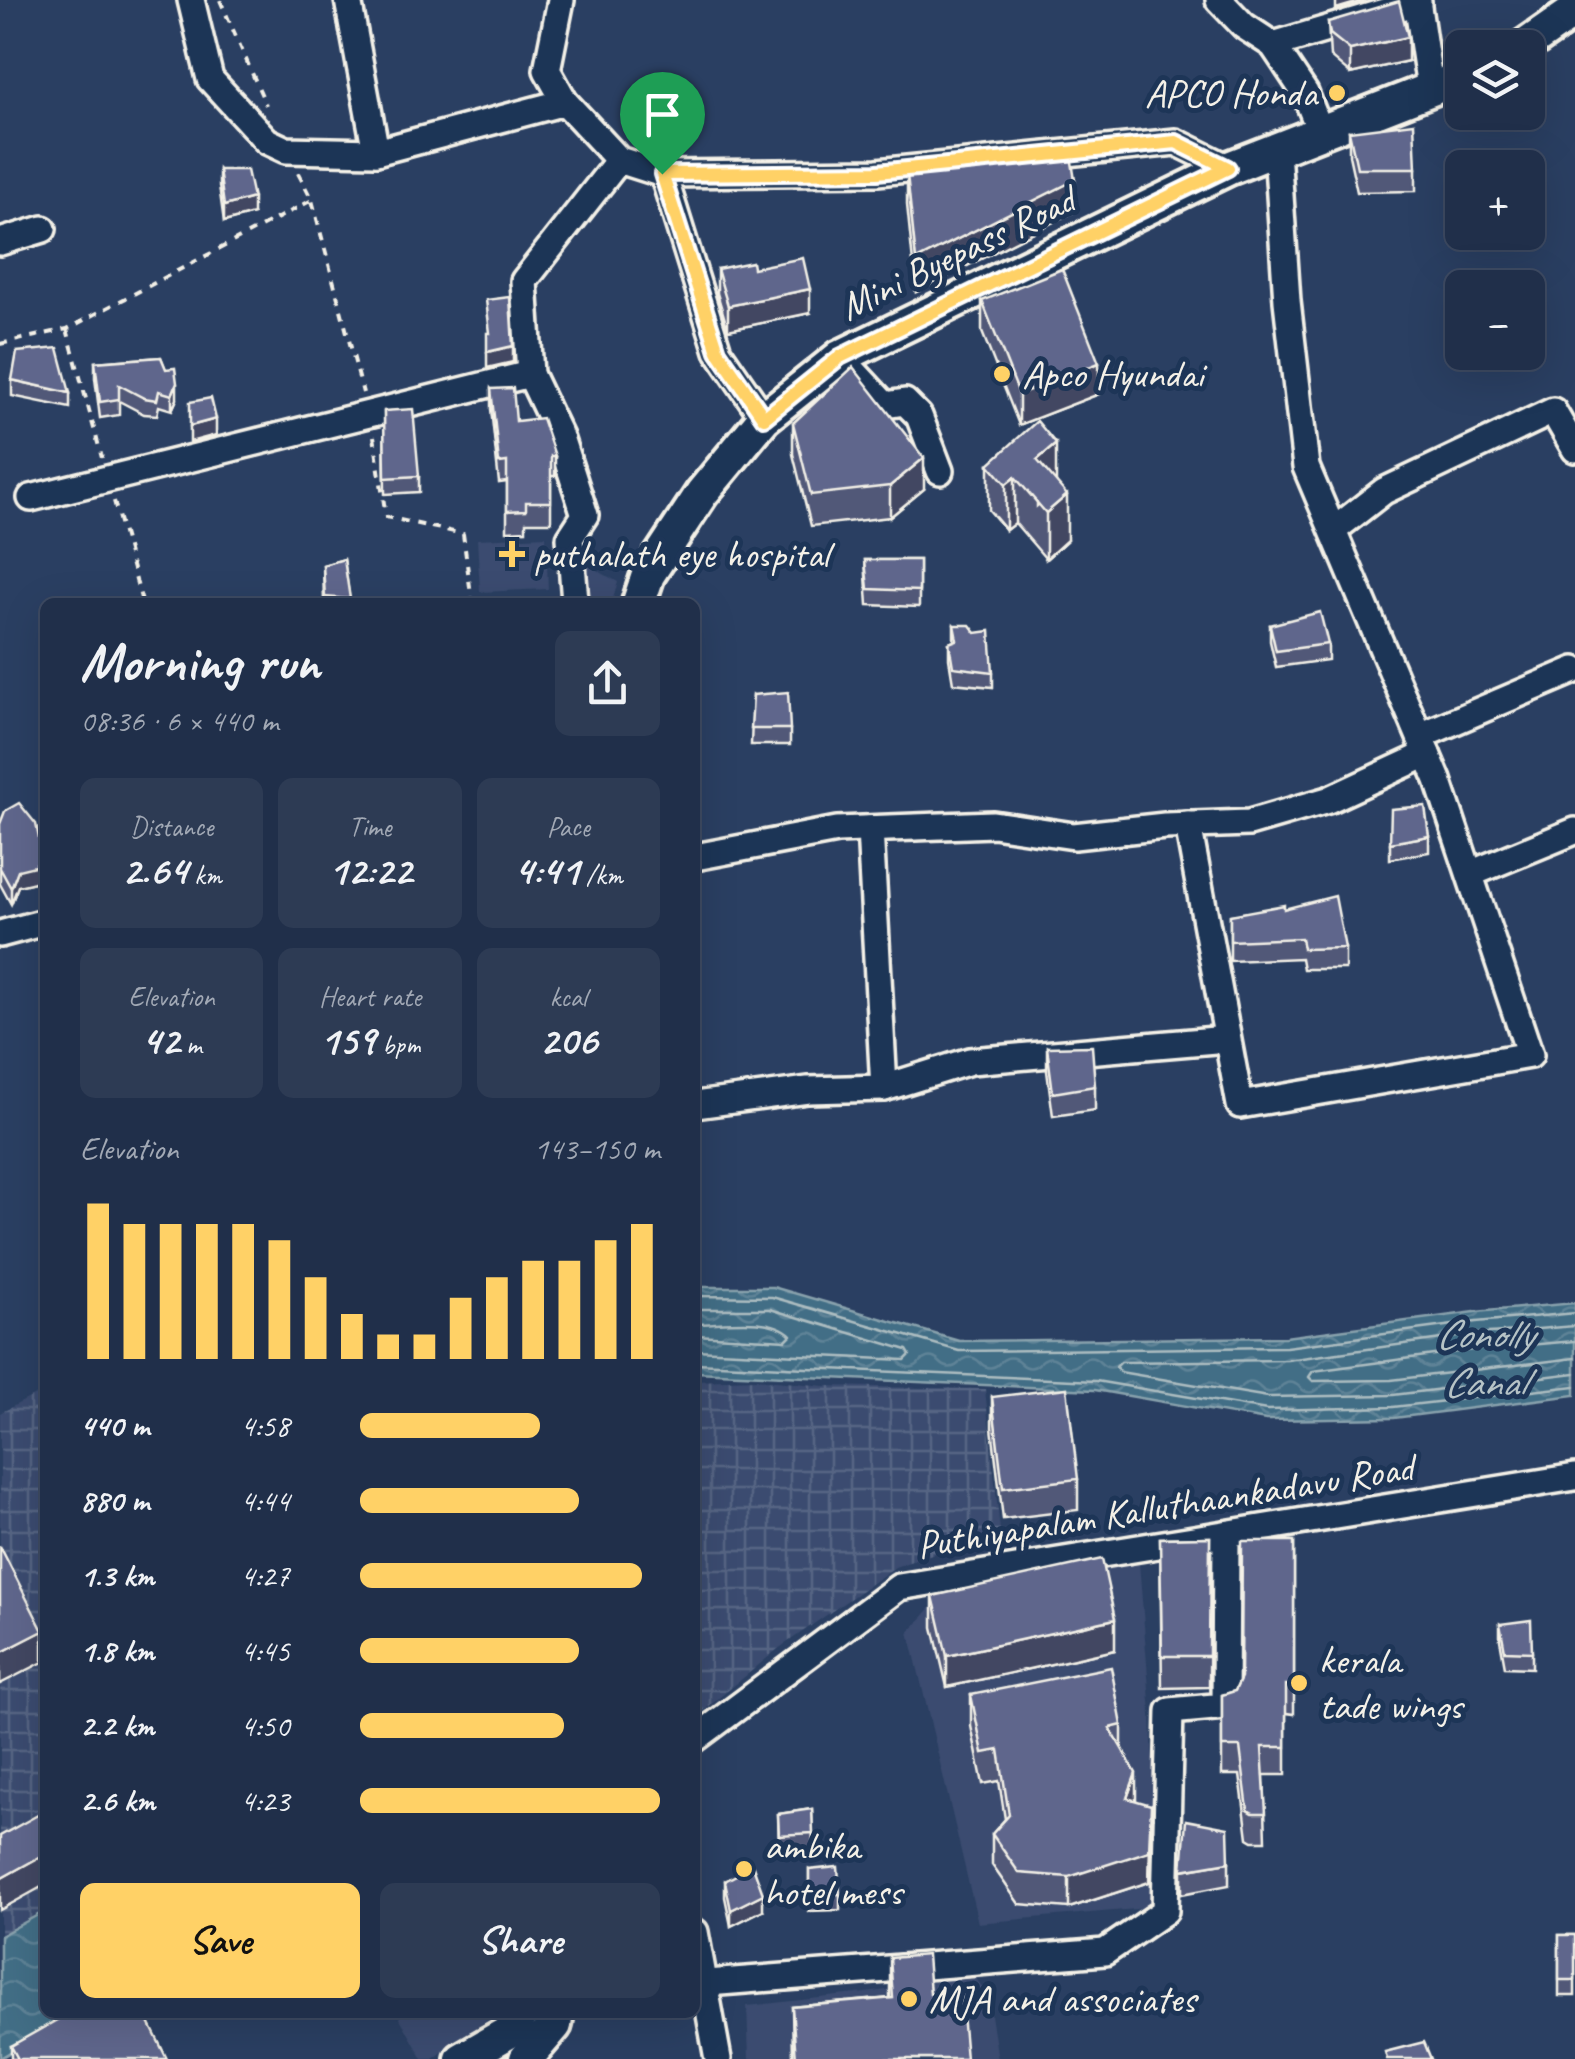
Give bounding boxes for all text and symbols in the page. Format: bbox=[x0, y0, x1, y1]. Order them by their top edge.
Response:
map controls bbox=[1445, 30, 1545, 370]
button: layers bbox=[1445, 30, 1545, 130]
place label: APCO Honda bbox=[1145, 68, 1320, 118]
pin bbox=[620, 72, 705, 175]
marker: APCO Honda bbox=[1326, 82, 1348, 104]
icon: arrive bbox=[635, 87, 690, 142]
button: + bbox=[1445, 150, 1545, 250]
street label: Mini Byepass Road bbox=[831, 172, 1088, 332]
button: − bbox=[1445, 270, 1545, 370]
place label: Apco Hyundai bbox=[1022, 349, 1208, 399]
marker: Apco Hyundai bbox=[991, 363, 1013, 385]
place label: puthalath eye hospital bbox=[534, 529, 835, 579]
marker: puthalath eye hospital bbox=[499, 541, 525, 567]
text: Morning run bbox=[80, 627, 320, 697]
button: share bbox=[555, 631, 660, 736]
text: 08:36 · 6 × 440 m bbox=[80, 700, 278, 741]
text: Distance bbox=[130, 809, 213, 844]
text: Time bbox=[349, 809, 391, 844]
text: Pace bbox=[547, 809, 590, 844]
text: 2.64 bbox=[122, 844, 188, 897]
text: 12:22 bbox=[328, 844, 412, 897]
text: 4:41 bbox=[514, 844, 579, 897]
text: km bbox=[188, 857, 222, 892]
text: /km bbox=[579, 857, 623, 892]
text: Elevation bbox=[129, 979, 215, 1014]
text: Heart rate bbox=[319, 979, 421, 1014]
text: kcal bbox=[550, 979, 587, 1014]
text: 42 bbox=[142, 1014, 179, 1067]
text: 159 bbox=[320, 1014, 375, 1067]
text: 206 bbox=[540, 1014, 597, 1067]
text: m bbox=[179, 1027, 202, 1062]
text: bpm bbox=[375, 1027, 420, 1062]
text: Elevation bbox=[80, 1128, 178, 1169]
text: 143–150 m bbox=[534, 1128, 660, 1169]
water label: Conolly Canal bbox=[1436, 1308, 1539, 1409]
text: 440 m bbox=[80, 1405, 149, 1446]
text: 4:58 bbox=[240, 1405, 290, 1446]
street label: Puthiyapalam Kalluthaankadavu Road bbox=[913, 1441, 1422, 1570]
text: 880 m bbox=[80, 1480, 149, 1521]
text: 4:44 bbox=[240, 1480, 290, 1521]
text: 1.3 km bbox=[80, 1555, 154, 1596]
text: 4:27 bbox=[240, 1555, 290, 1596]
text: 1.8 km bbox=[80, 1630, 154, 1671]
text: 4:45 bbox=[240, 1630, 290, 1671]
place label: kerala tade wings bbox=[1319, 1635, 1465, 1731]
marker: kerala tade wings bbox=[1288, 1672, 1310, 1694]
text: 2.2 km bbox=[80, 1705, 154, 1746]
text: 4:50 bbox=[240, 1705, 290, 1746]
text: 2.6 km bbox=[80, 1780, 155, 1821]
text: 4:23 bbox=[240, 1780, 290, 1821]
place label: ambika hotel mess bbox=[764, 1821, 905, 1917]
marker: ambika hotel mess bbox=[733, 1858, 755, 1880]
button: Save bbox=[80, 1883, 360, 1998]
button: Share bbox=[380, 1883, 660, 1998]
place label: MJA and associates bbox=[929, 1974, 1199, 2024]
marker: MJA and associates bbox=[898, 1988, 920, 2010]

